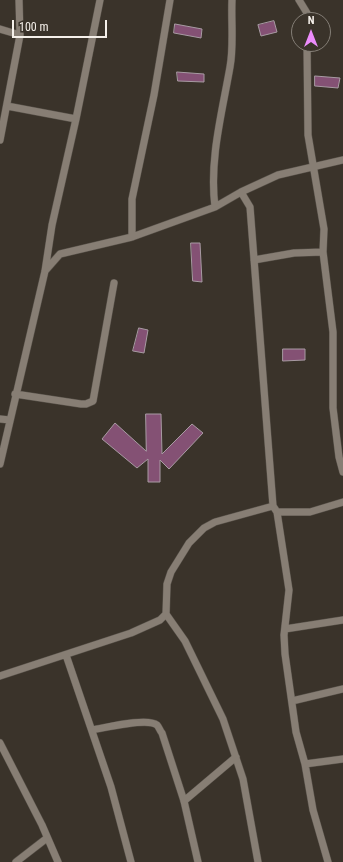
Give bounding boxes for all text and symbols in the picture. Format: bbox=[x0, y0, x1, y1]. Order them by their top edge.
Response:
scale bar bbox=[14, 12, 109, 38]
north arrow bbox=[291, 12, 331, 52]
text: N bbox=[308, 14, 314, 27]
text: 100 m bbox=[19, 20, 49, 34]

